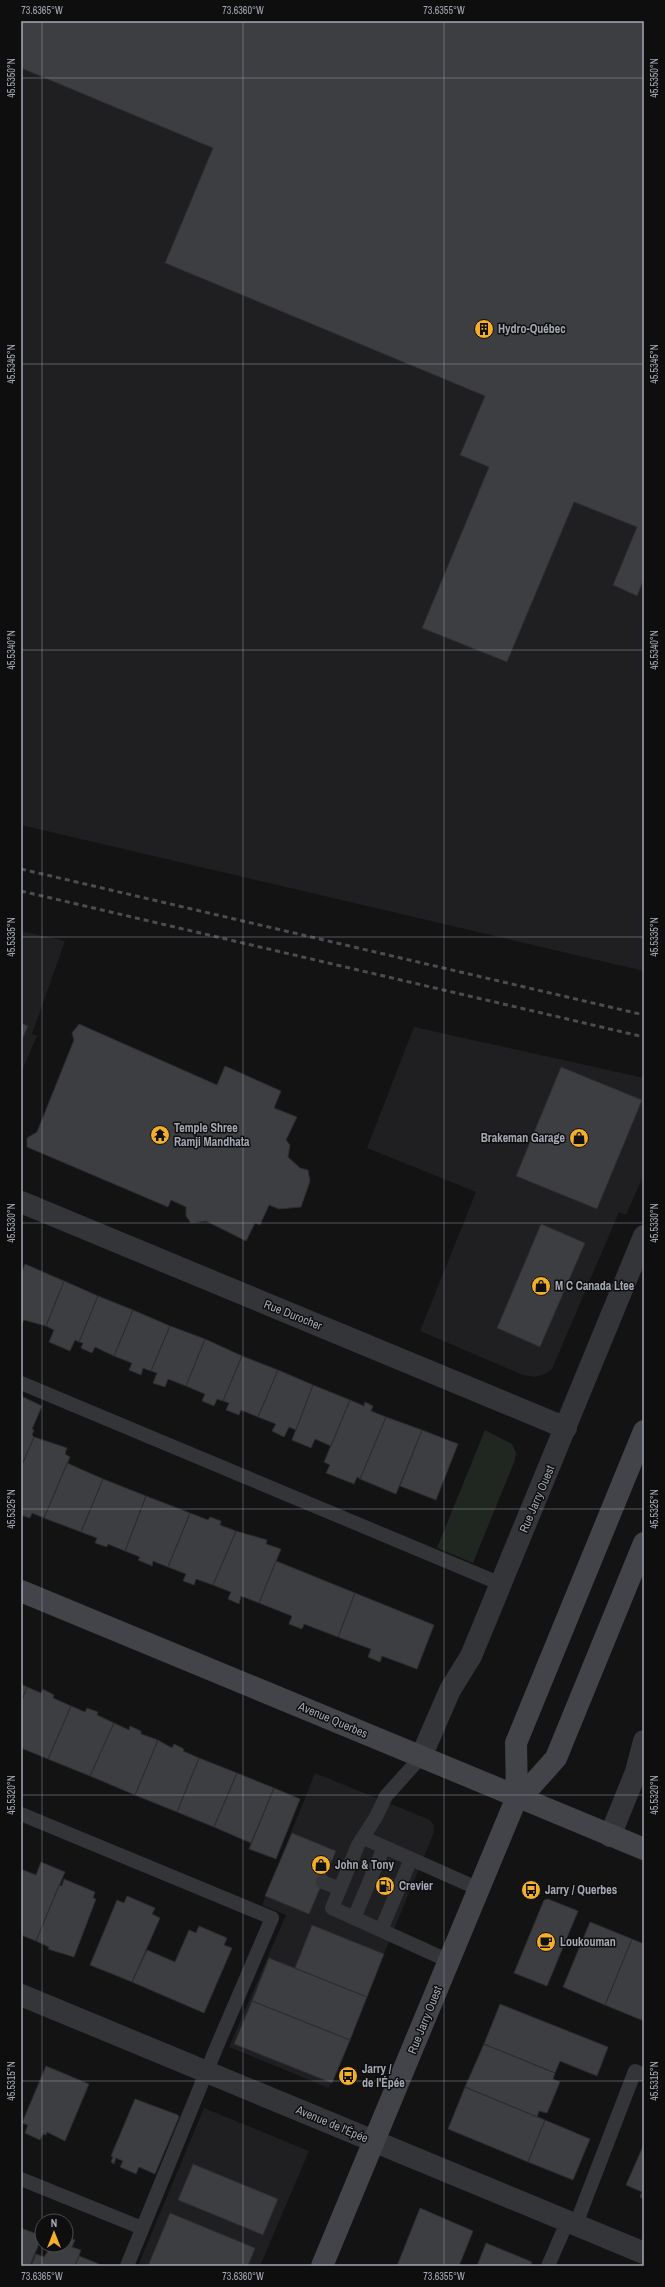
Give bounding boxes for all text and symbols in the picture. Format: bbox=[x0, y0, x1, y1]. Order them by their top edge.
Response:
text: 73.6365°W bbox=[21, 4, 63, 17]
text: 73.6360°W bbox=[222, 4, 264, 17]
text: 73.6355°W bbox=[423, 4, 465, 17]
text: 45.5350°N bbox=[5, 58, 18, 98]
text: 45.5350°N bbox=[648, 58, 661, 98]
building icon: Hydro-Québec bbox=[473, 318, 495, 340]
place label: Hydro-Québec bbox=[498, 321, 566, 337]
text: 45.5345°N bbox=[5, 344, 18, 384]
text: 45.5345°N bbox=[648, 344, 661, 384]
text: 45.5340°N bbox=[5, 630, 18, 670]
text: 45.5340°N bbox=[648, 630, 661, 670]
text: 45.5335°N bbox=[5, 917, 18, 957]
text: 45.5335°N bbox=[648, 917, 661, 957]
place label: Temple Shree Ramji Mandhata bbox=[174, 1120, 250, 1150]
temple icon: Temple Shree Ramji Mandhata bbox=[149, 1124, 171, 1146]
shop icon: Brakeman Garage bbox=[568, 1127, 590, 1149]
place label: Brakeman Garage bbox=[481, 1130, 566, 1146]
text: 45.5330°N bbox=[5, 1203, 18, 1243]
text: 45.5330°N bbox=[648, 1203, 661, 1243]
shop icon: M C Canada Ltee bbox=[530, 1275, 552, 1297]
place label: M C Canada Ltee bbox=[555, 1278, 635, 1294]
street label: Rue Durocher bbox=[262, 1296, 325, 1334]
street label: Rue Jarry Ouest bbox=[516, 1463, 558, 1535]
text: 45.5325°N bbox=[5, 1489, 18, 1529]
text: 45.5325°N bbox=[648, 1489, 661, 1529]
street label: Avenue Querbes bbox=[295, 1698, 370, 1742]
text: 45.5320°N bbox=[5, 1775, 18, 1815]
text: 45.5320°N bbox=[648, 1775, 661, 1815]
shop icon: John & Tony bbox=[310, 1854, 332, 1876]
place label: John & Tony bbox=[335, 1857, 394, 1873]
fuel station icon: Crevier bbox=[374, 1875, 396, 1897]
place label: Crevier bbox=[399, 1878, 433, 1894]
bus stop icon: Jarry / Querbes bbox=[520, 1879, 542, 1901]
place label: Jarry / Querbes bbox=[545, 1882, 618, 1898]
cafe icon: Loukouman bbox=[535, 1931, 557, 1953]
place label: Loukouman bbox=[560, 1934, 616, 1950]
street label: Rue Jarry Ouest bbox=[404, 1984, 446, 2056]
text: 45.5315°N bbox=[5, 2061, 18, 2101]
place label: Jarry / de l'Épée bbox=[362, 2061, 405, 2091]
text: 45.5315°N bbox=[648, 2061, 661, 2101]
bus stop icon: Jarry / de l'Épée bbox=[337, 2065, 359, 2087]
street label: Avenue de l'Épée bbox=[293, 2101, 370, 2146]
north arrow bbox=[34, 2213, 74, 2253]
text: N bbox=[51, 2216, 57, 2230]
text: 73.6365°W bbox=[21, 2270, 63, 2283]
text: 73.6360°W bbox=[222, 2270, 264, 2283]
text: 73.6355°W bbox=[423, 2270, 465, 2283]

